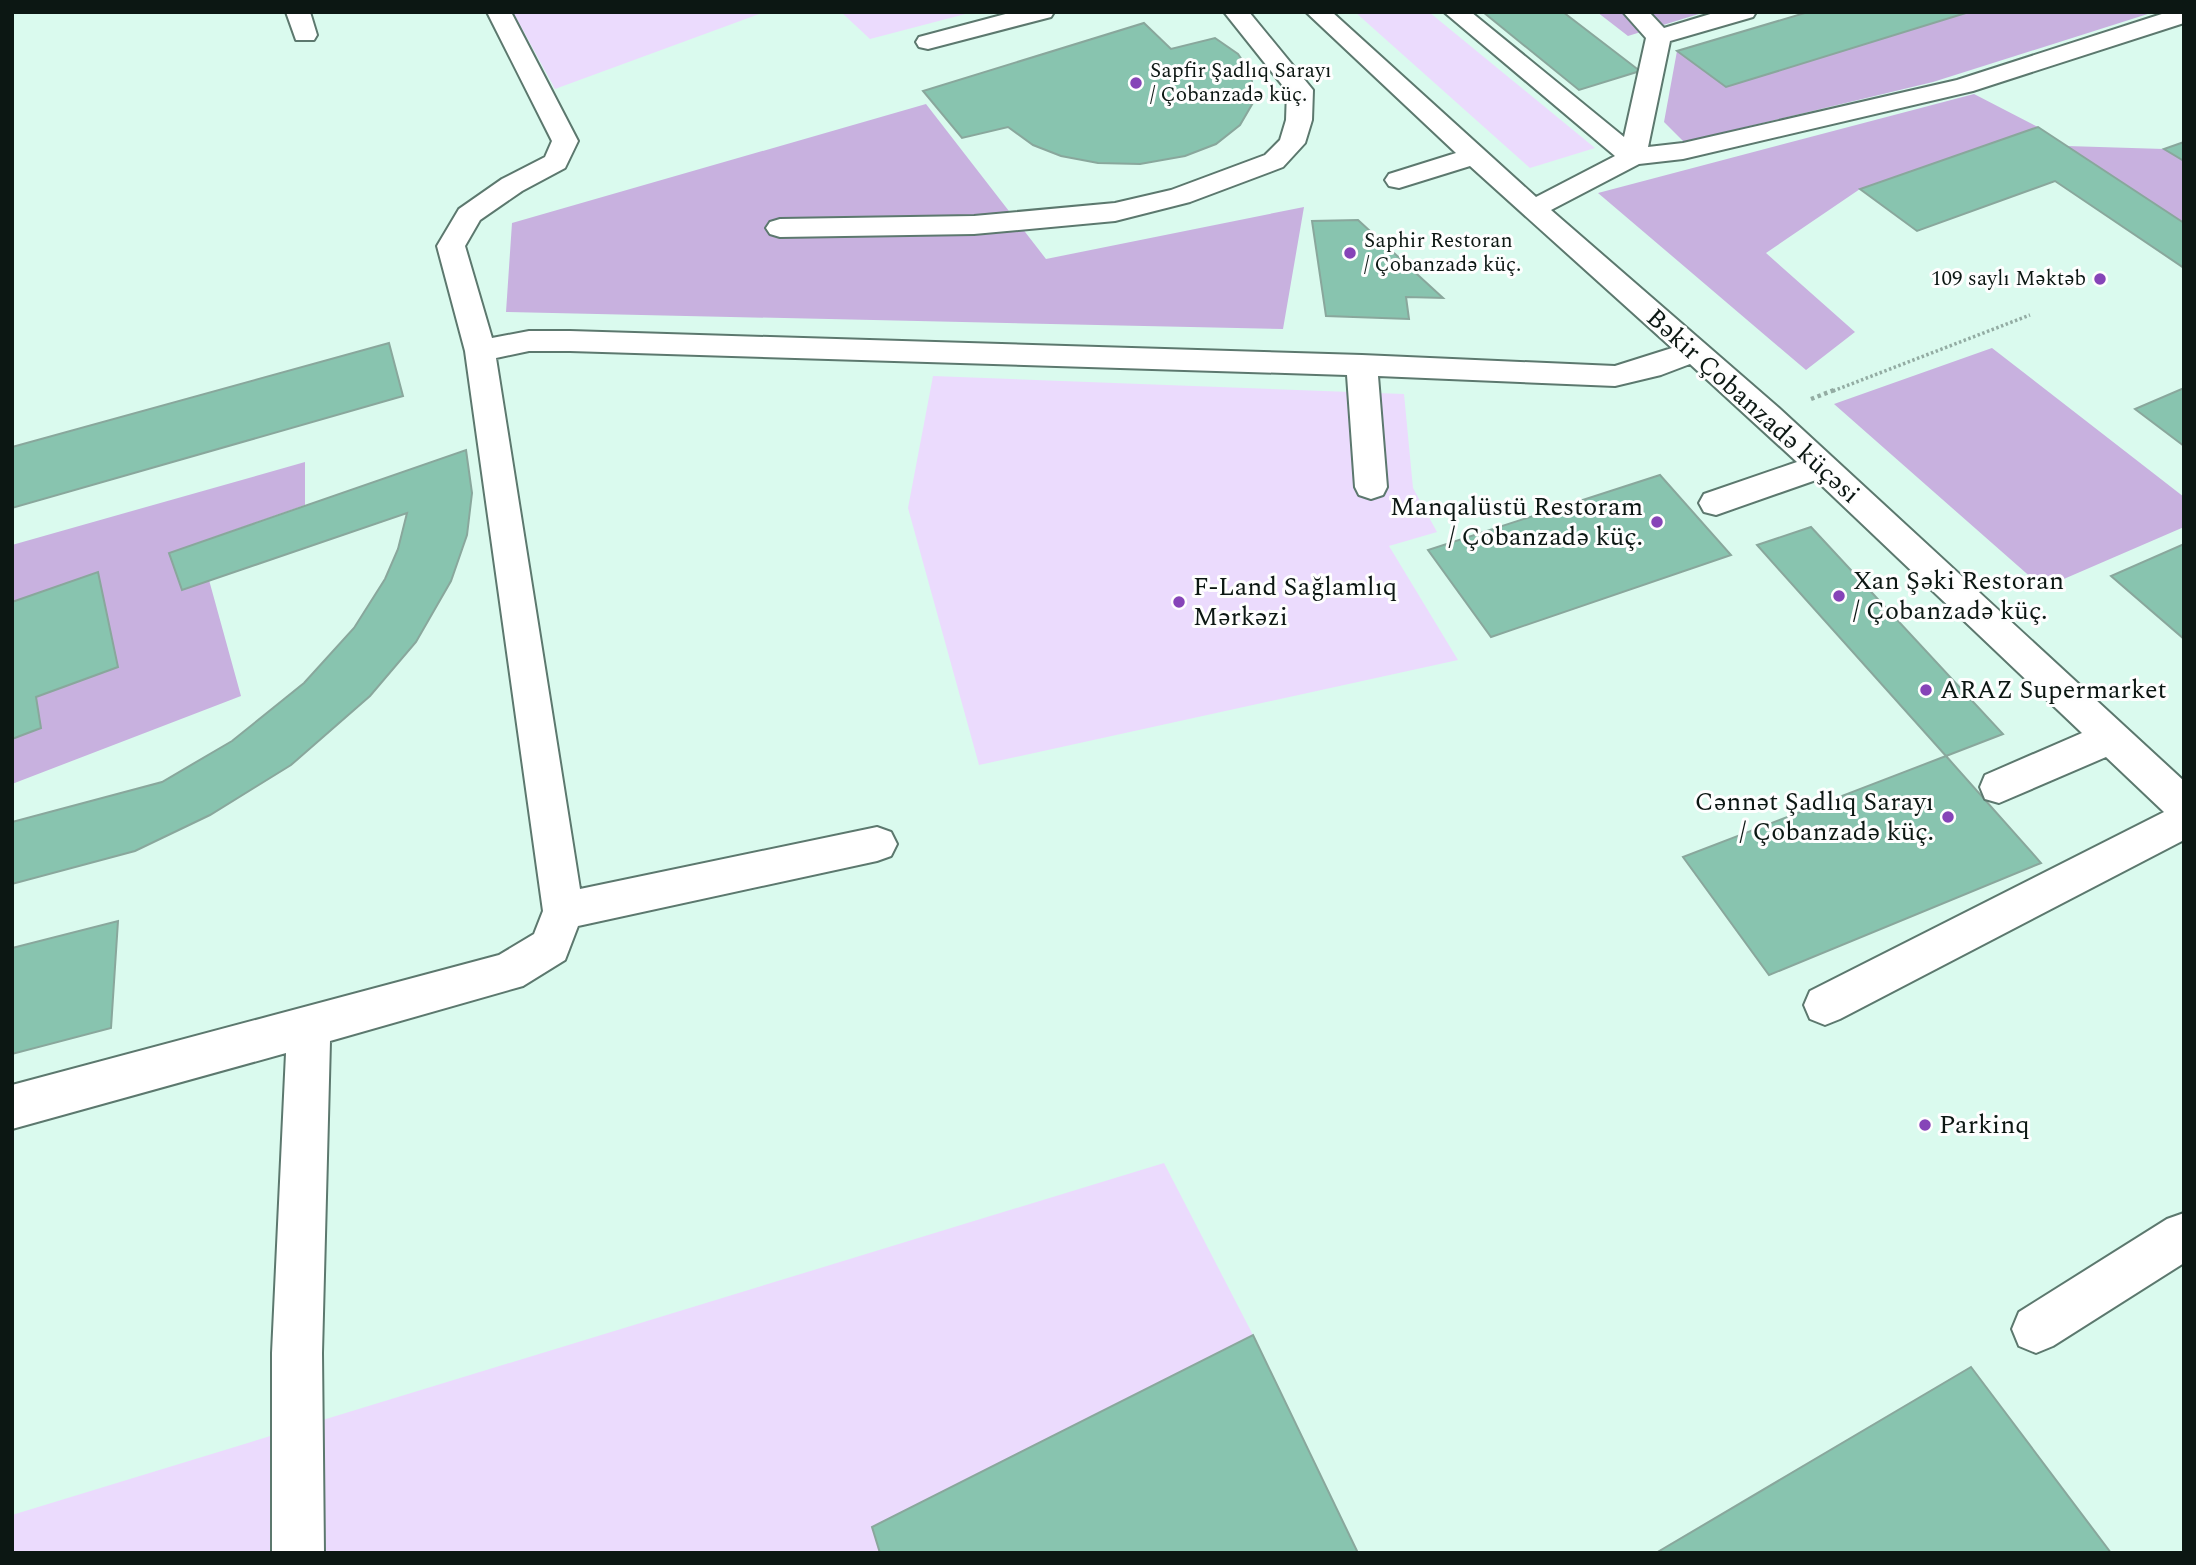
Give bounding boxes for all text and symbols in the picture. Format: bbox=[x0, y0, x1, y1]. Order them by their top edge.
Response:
place label: Sapfir Şadlıq Sarayı / Çobanzadə küç. bbox=[1150, 55, 1332, 111]
marker: Sapfir Şadlıq Sarayı / Çobanzadə küç. bbox=[1128, 75, 1144, 91]
place label: Saphir Restoran / Çobanzadə küç. bbox=[1364, 225, 1521, 281]
marker: Saphir Restoran / Çobanzadə küç. bbox=[1342, 245, 1358, 261]
place label: 109 saylı Məktəb bbox=[1931, 263, 2086, 295]
marker: 109 saylı Məktəb bbox=[2092, 271, 2108, 287]
street label: Bəkir Çobanzadə küçəsi bbox=[1637, 299, 1869, 513]
place label: Manqalüstü Restoram / Çobanzadə küç. bbox=[1390, 487, 1643, 557]
marker: Manqalüstü Restoram / Çobanzadə küç. bbox=[1649, 514, 1665, 530]
place label: Xan Şəki Restoran / Çobanzadə küç. bbox=[1853, 561, 2064, 631]
place label: F-Land Sağlamlıq Mərkəzi bbox=[1193, 567, 1397, 637]
marker: Xan Şəki Restoran / Çobanzadə küç. bbox=[1831, 588, 1847, 604]
marker: F-Land Sağlamlıq Mərkəzi bbox=[1171, 594, 1187, 610]
place label: ARAZ Supermarket bbox=[1940, 670, 2167, 710]
marker: ARAZ Supermarket bbox=[1918, 682, 1934, 698]
place label: Cənnət Şadlıq Sarayı / Çobanzadə küç. bbox=[1695, 782, 1934, 852]
marker: Cənnət Şadlıq Sarayı / Çobanzadə küç. bbox=[1940, 809, 1956, 825]
place label: Parkinq bbox=[1939, 1105, 2030, 1145]
marker: Parkinq bbox=[1917, 1117, 1933, 1133]

